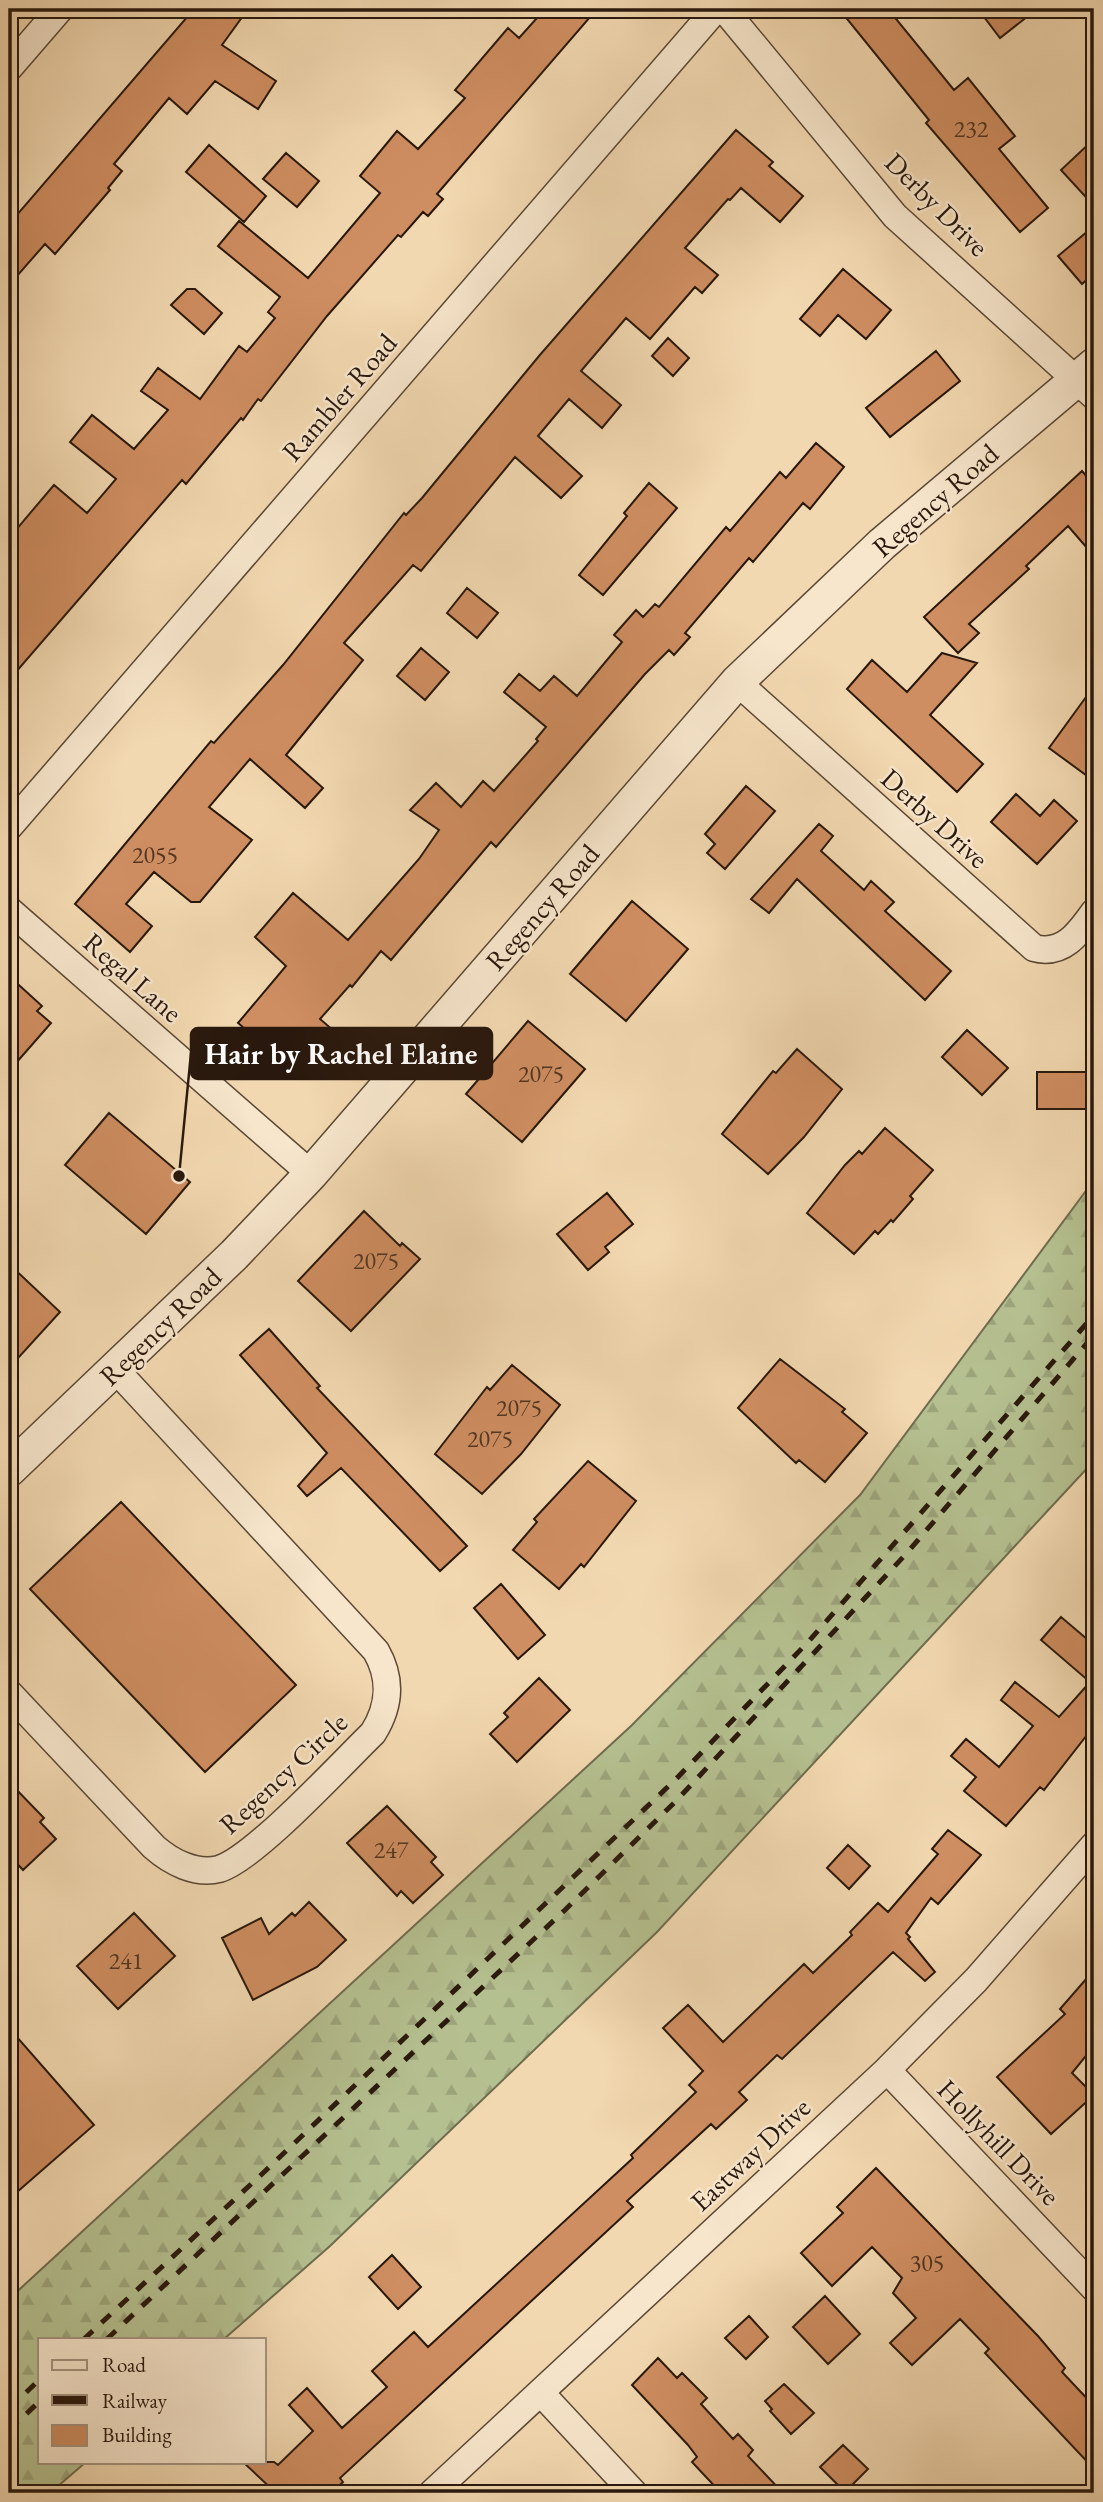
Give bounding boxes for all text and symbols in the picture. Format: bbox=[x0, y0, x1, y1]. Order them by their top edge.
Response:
house number: 232 bbox=[954, 113, 989, 144]
street label: Derby Drive bbox=[877, 144, 997, 264]
street label: Rambler Road bbox=[274, 325, 405, 468]
street label: Regency Road bbox=[864, 435, 1006, 565]
street label: Derby Drive bbox=[874, 760, 996, 876]
street label: Regency Road bbox=[477, 836, 607, 978]
house number: 2055 bbox=[132, 839, 178, 870]
street label: Regal Lane bbox=[76, 924, 190, 1030]
callout: Hair by Rachel Elaine bbox=[191, 1028, 492, 1079]
text: Hair by Rachel Elaine bbox=[204, 1034, 478, 1073]
house number: 2075 bbox=[518, 1058, 564, 1089]
house number: 2075 bbox=[353, 1245, 399, 1276]
street label: Regency Road bbox=[91, 1258, 229, 1393]
house number: 2075 bbox=[496, 1392, 542, 1423]
house number: 2075 bbox=[467, 1423, 513, 1454]
street label: Regency Circle bbox=[211, 1704, 355, 1842]
house number: 247 bbox=[374, 1834, 409, 1865]
house number: 241 bbox=[109, 1945, 143, 1976]
street label: Hollyhill Drive bbox=[930, 2071, 1068, 2213]
street label: Eastway Drive bbox=[682, 2089, 818, 2219]
house number: 305 bbox=[910, 2247, 944, 2278]
legend bbox=[38, 2338, 266, 2464]
text: Road bbox=[102, 2351, 146, 2378]
text: Railway bbox=[102, 2387, 168, 2414]
text: Building bbox=[102, 2421, 172, 2448]

